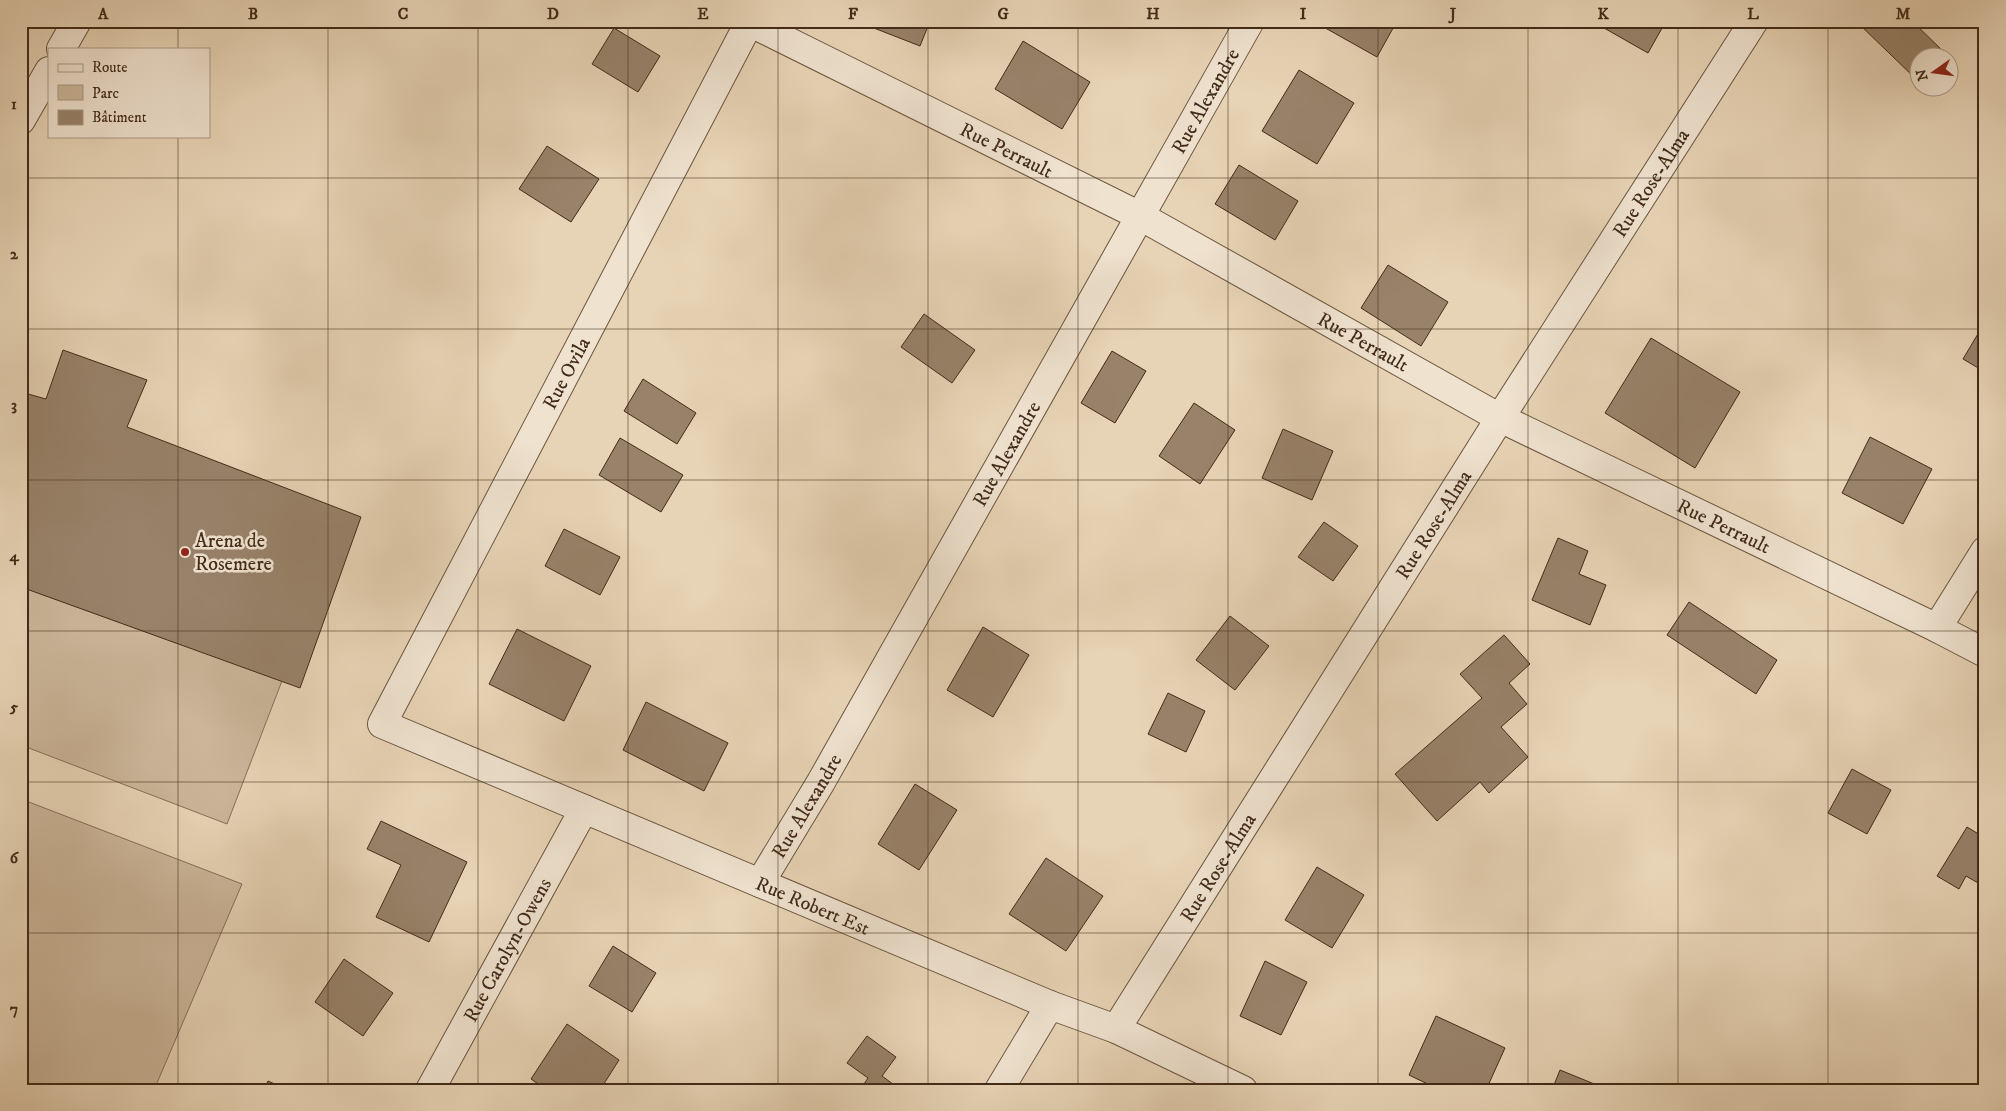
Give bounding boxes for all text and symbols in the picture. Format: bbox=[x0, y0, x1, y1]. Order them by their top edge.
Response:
text: A bbox=[97, 4, 109, 24]
text: B bbox=[248, 4, 258, 24]
text: C bbox=[398, 4, 408, 24]
text: D bbox=[547, 4, 559, 24]
text: E bbox=[697, 4, 709, 24]
text: F bbox=[848, 4, 858, 24]
text: G bbox=[997, 4, 1009, 24]
text: H bbox=[1146, 4, 1160, 24]
text: I bbox=[1300, 4, 1307, 24]
text: J bbox=[1448, 4, 1457, 24]
text: K bbox=[1597, 4, 1609, 24]
text: L bbox=[1747, 4, 1759, 24]
text: M bbox=[1896, 4, 1911, 24]
street label: Rue Alexandre bbox=[1167, 44, 1246, 159]
legend bbox=[48, 48, 210, 138]
north arrow bbox=[1908, 48, 1958, 98]
text: Route bbox=[92, 58, 127, 77]
text: N bbox=[1912, 67, 1932, 83]
text: Parc bbox=[92, 84, 120, 103]
text: 1 bbox=[11, 94, 17, 114]
text: Bâtiment bbox=[92, 108, 147, 127]
street label: Rue Perrault bbox=[955, 118, 1057, 185]
street label: Rue Rose-Alma bbox=[1608, 124, 1696, 242]
text: 2 bbox=[10, 244, 19, 264]
street label: Rue Perrault bbox=[1313, 307, 1413, 378]
street label: Rue Ovila bbox=[538, 333, 597, 414]
text: 3 bbox=[11, 395, 17, 415]
street label: Rue Alexandre bbox=[968, 397, 1047, 511]
street label: Rue Rose-Alma bbox=[1391, 466, 1478, 584]
street label: Rue Perrault bbox=[1673, 494, 1774, 560]
place label: Arena de Rosemere bbox=[195, 529, 272, 577]
text: 4 bbox=[8, 546, 19, 566]
marker: Arena de Rosemere bbox=[179, 546, 191, 558]
text: 5 bbox=[9, 697, 18, 717]
street label: Rue Alexandre bbox=[767, 750, 848, 863]
street label: Rue Rose-Alma bbox=[1175, 809, 1263, 927]
text: 6 bbox=[10, 848, 20, 868]
street label: Rue Robert Est bbox=[751, 872, 873, 942]
street label: Rue Carolyn-Owens bbox=[459, 874, 558, 1027]
text: 7 bbox=[10, 999, 18, 1019]

